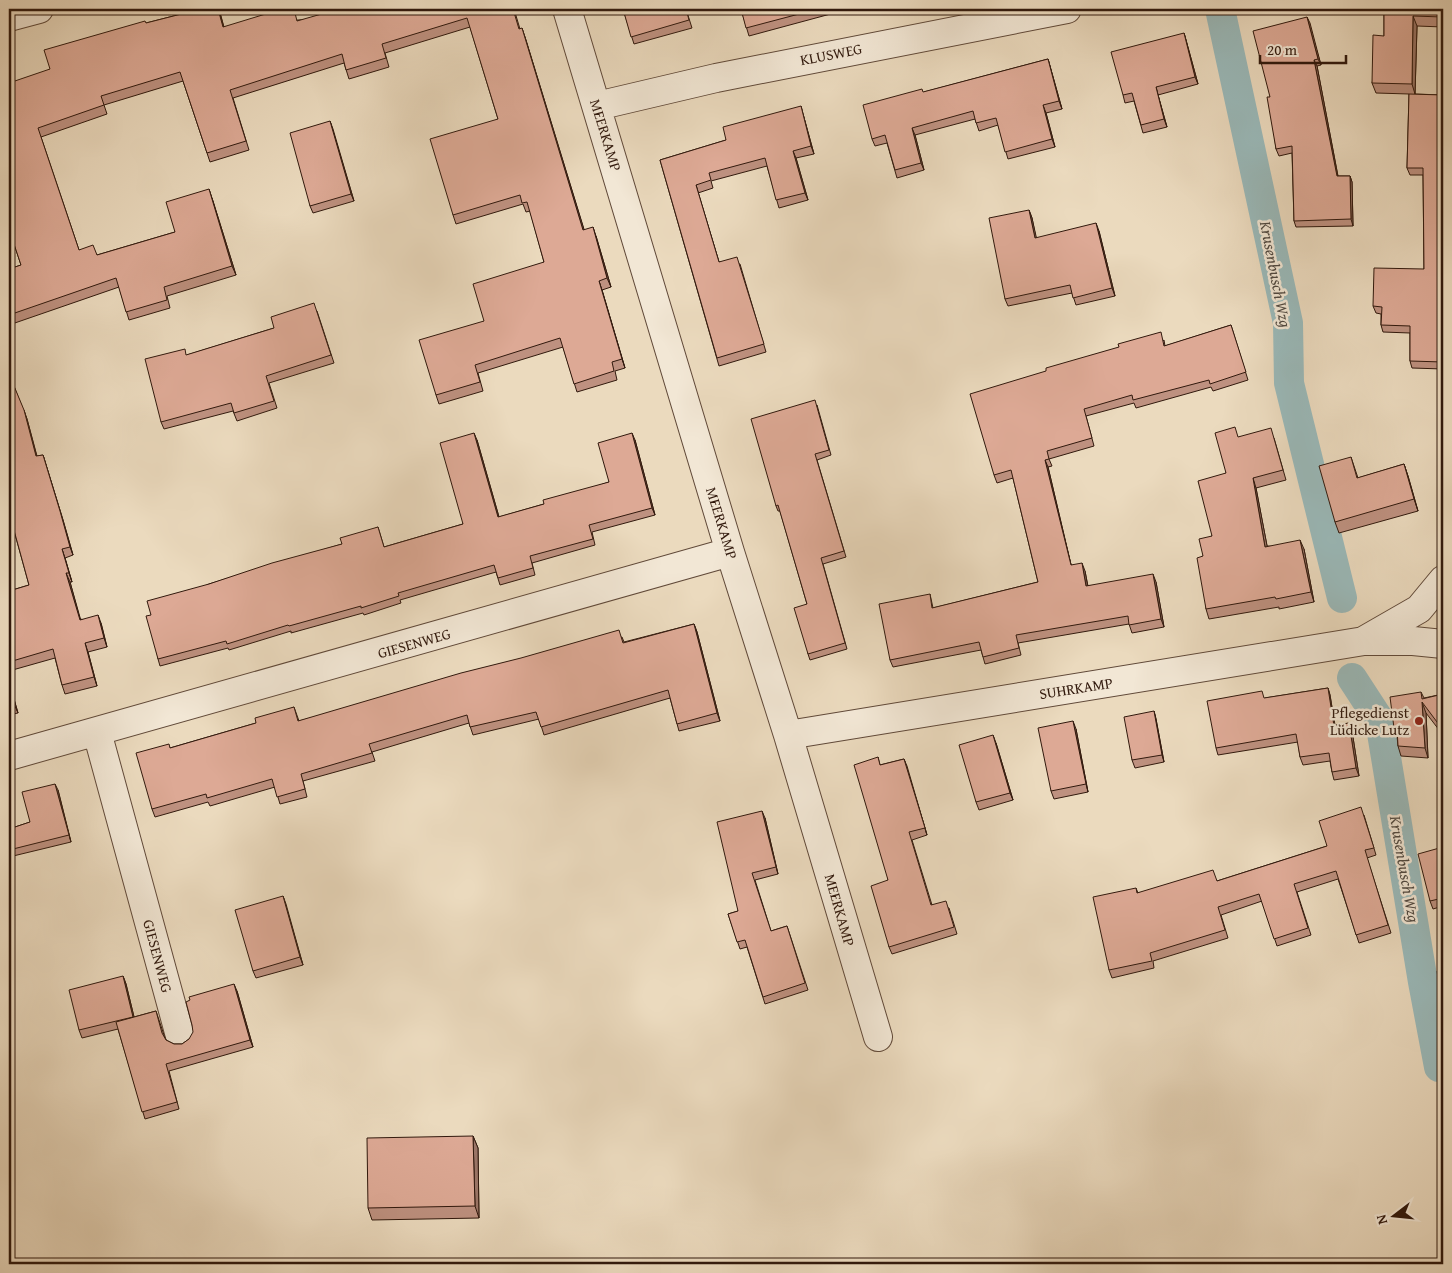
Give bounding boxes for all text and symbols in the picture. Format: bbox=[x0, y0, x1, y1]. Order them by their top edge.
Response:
scale bar bbox=[1260, 32, 1346, 64]
street label: KLUSWEG bbox=[798, 38, 864, 70]
text: 20 m bbox=[1267, 39, 1298, 60]
street label: MEERKAMP bbox=[585, 96, 627, 174]
water label: Krusenbusch Wzg bbox=[1254, 218, 1298, 330]
street label: MEERKAMP bbox=[701, 484, 743, 562]
street label: GIESENWEG bbox=[375, 623, 453, 663]
street label: SUHRKAMP bbox=[1038, 672, 1114, 704]
place label: Pflegedienst Lüdicke Lutz bbox=[1330, 702, 1410, 740]
marker: Pflegedienst Lüdicke Lutz bbox=[1413, 715, 1425, 727]
water label: Krusenbusch Wzg bbox=[1384, 813, 1426, 925]
street label: MEERKAMP bbox=[820, 871, 860, 949]
street label: GIESENWEG bbox=[138, 917, 178, 995]
north arrow bbox=[1370, 1190, 1420, 1240]
text: N bbox=[1370, 1212, 1392, 1227]

